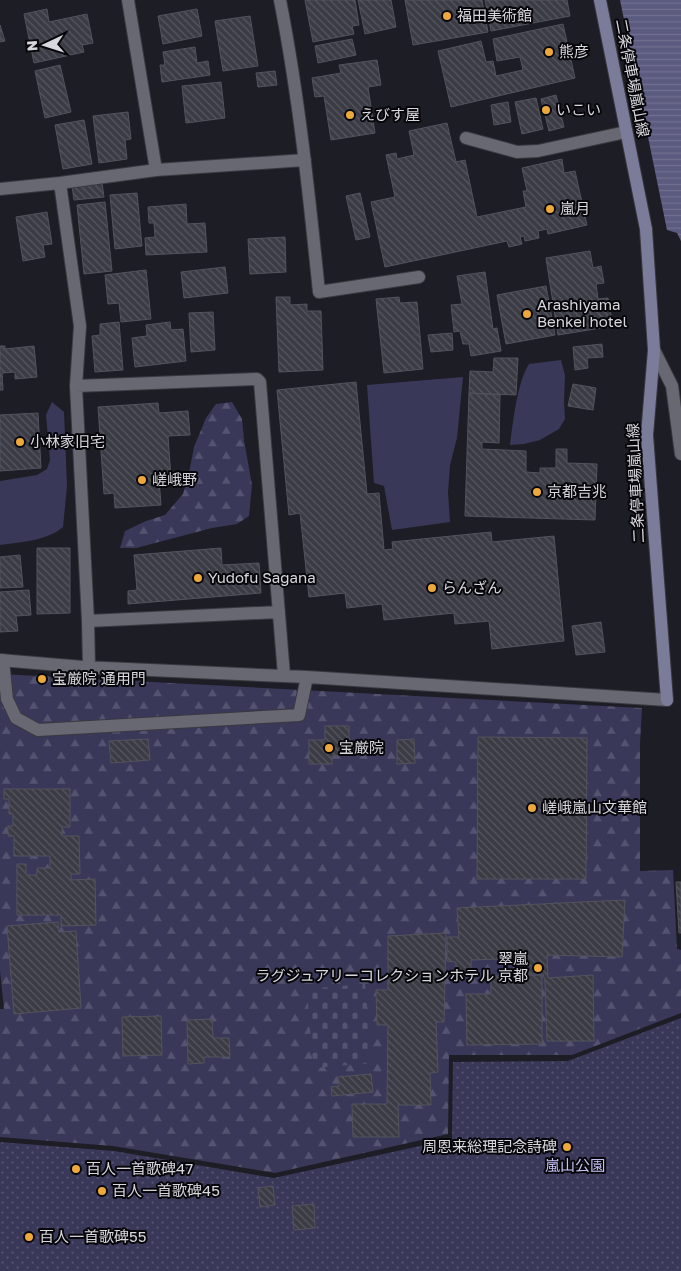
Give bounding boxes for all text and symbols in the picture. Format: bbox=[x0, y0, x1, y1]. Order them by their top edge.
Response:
place label: 福田美術館 bbox=[457, 6, 532, 24]
marker: 福田美術館 bbox=[441, 10, 453, 22]
street label: 二条停車場嵐山線 bbox=[613, 17, 653, 138]
north arrow bbox=[20, 20, 70, 70]
text: N bbox=[23, 40, 40, 52]
place label: 熊彦 bbox=[559, 42, 589, 60]
marker: 熊彦 bbox=[543, 46, 555, 58]
place label: いこい bbox=[556, 100, 601, 118]
marker: いこい bbox=[540, 104, 552, 116]
place label: えびす屋 bbox=[360, 105, 420, 123]
marker: えびす屋 bbox=[344, 109, 356, 121]
place label: 嵐月 bbox=[560, 199, 590, 217]
marker: 嵐月 bbox=[544, 203, 556, 215]
place label: Arashiyama Benkei hotel bbox=[537, 295, 628, 330]
marker: Arashiyama Benkei hotel bbox=[521, 308, 533, 320]
street label: 二条停車場嵐山線 bbox=[623, 423, 647, 543]
place label: 小林家旧宅 bbox=[30, 432, 105, 450]
marker: 小林家旧宅 bbox=[14, 436, 26, 448]
place label: 嵯峨野 bbox=[152, 470, 197, 488]
marker: 嵯峨野 bbox=[136, 474, 148, 486]
place label: 京都吉兆 bbox=[547, 482, 607, 500]
marker: 京都吉兆 bbox=[531, 486, 543, 498]
place label: Yudofu Sagana bbox=[208, 568, 316, 586]
marker: Yudofu Sagana bbox=[192, 572, 204, 584]
place label: らんざん bbox=[442, 578, 502, 596]
marker: らんざん bbox=[426, 582, 438, 594]
place label: 宝厳院 通用門 bbox=[52, 669, 146, 687]
marker: 宝厳院 通用門 bbox=[36, 673, 48, 685]
place label: 宝厳院 bbox=[339, 738, 384, 756]
marker: 宝厳院 bbox=[323, 742, 335, 754]
place label: 嵯峨嵐山文華館 bbox=[542, 798, 647, 816]
marker: 嵯峨嵐山文華館 bbox=[526, 802, 538, 814]
place label: 翠嵐 ラグジュアリーコレクションホテル 京都 bbox=[256, 949, 528, 984]
marker: 翠嵐 ラグジュアリーコレクションホテル 京都 bbox=[532, 962, 544, 974]
place label: 周恩来総理記念詩碑 bbox=[422, 1137, 557, 1155]
marker: 周恩来総理記念詩碑 bbox=[561, 1141, 573, 1153]
park label: 嵐山公園 bbox=[545, 1156, 605, 1174]
place label: 百人一首歌碑47 bbox=[86, 1159, 193, 1177]
marker: 百人一首歌碑47 bbox=[70, 1163, 82, 1175]
place label: 百人一首歌碑45 bbox=[112, 1181, 220, 1199]
marker: 百人一首歌碑45 bbox=[96, 1185, 108, 1197]
place label: 百人一首歌碑55 bbox=[39, 1227, 146, 1245]
marker: 百人一首歌碑55 bbox=[23, 1231, 35, 1243]

